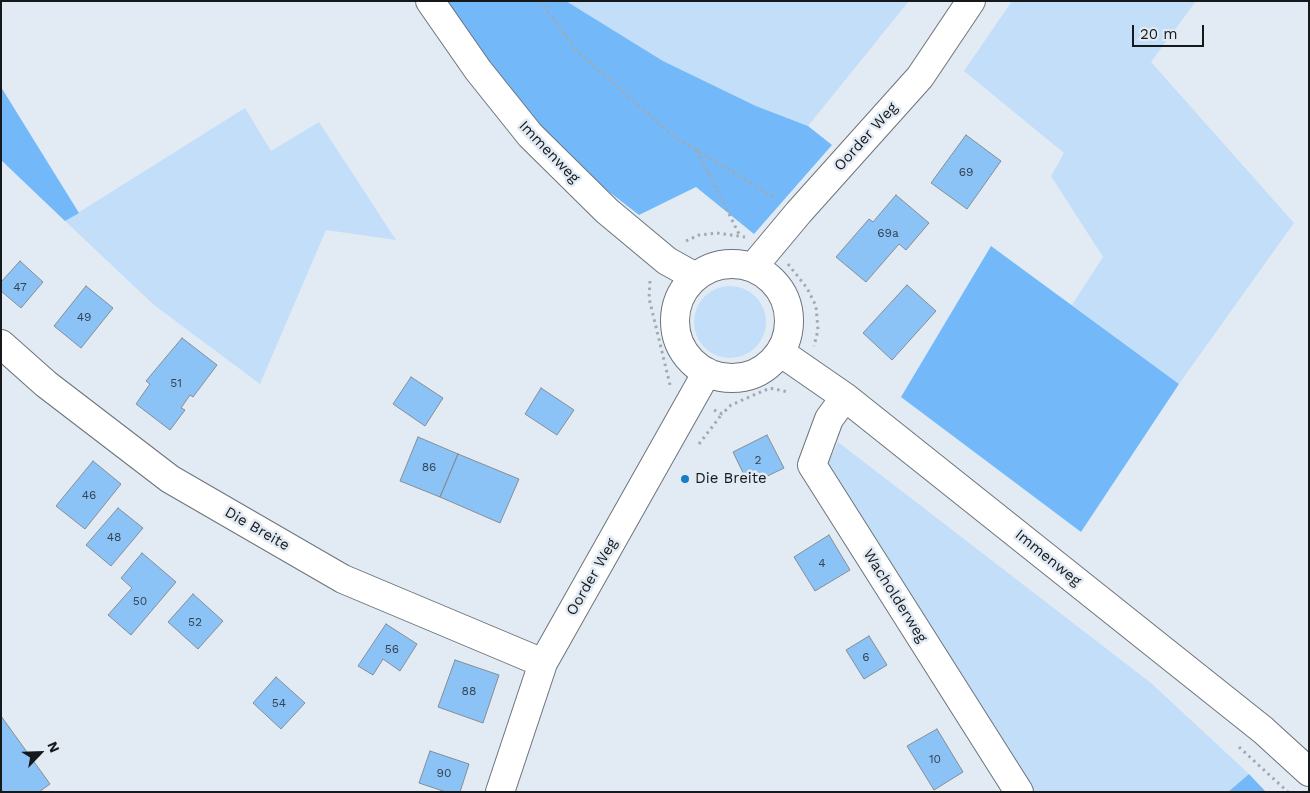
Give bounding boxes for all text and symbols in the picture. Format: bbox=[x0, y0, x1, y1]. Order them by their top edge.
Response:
scale bar bbox=[1135, 15, 1208, 47]
text: 20 m bbox=[1140, 25, 1178, 43]
street label: Oorder Weg bbox=[831, 99, 901, 175]
street label: Immenweg bbox=[515, 117, 583, 187]
house number: 69 bbox=[959, 165, 973, 179]
house number: 69a bbox=[877, 226, 899, 240]
house number: 47 bbox=[13, 280, 27, 294]
house number: 49 bbox=[77, 310, 91, 324]
house number: 51 bbox=[170, 376, 182, 390]
house number: 2 bbox=[755, 453, 761, 467]
house number: 86 bbox=[422, 460, 436, 474]
place label: Die Breite bbox=[695, 470, 767, 488]
marker: Die Breite bbox=[679, 473, 691, 485]
house number: 46 bbox=[82, 488, 96, 502]
street label: Die Breite bbox=[221, 503, 293, 555]
street label: Immenweg bbox=[1011, 526, 1085, 590]
house number: 48 bbox=[107, 530, 121, 544]
street label: Oorder Weg bbox=[563, 535, 621, 619]
street label: Wacholderweg bbox=[859, 546, 931, 646]
house number: 4 bbox=[818, 556, 826, 570]
house number: 50 bbox=[133, 594, 147, 608]
house number: 52 bbox=[188, 615, 202, 629]
house number: 56 bbox=[385, 642, 399, 656]
house number: 6 bbox=[862, 650, 870, 664]
house number: 88 bbox=[462, 684, 476, 698]
house number: 54 bbox=[272, 696, 286, 710]
north arrow bbox=[15, 728, 65, 778]
text: N bbox=[44, 739, 63, 755]
house number: 10 bbox=[929, 752, 941, 766]
house number: 90 bbox=[437, 766, 451, 780]

